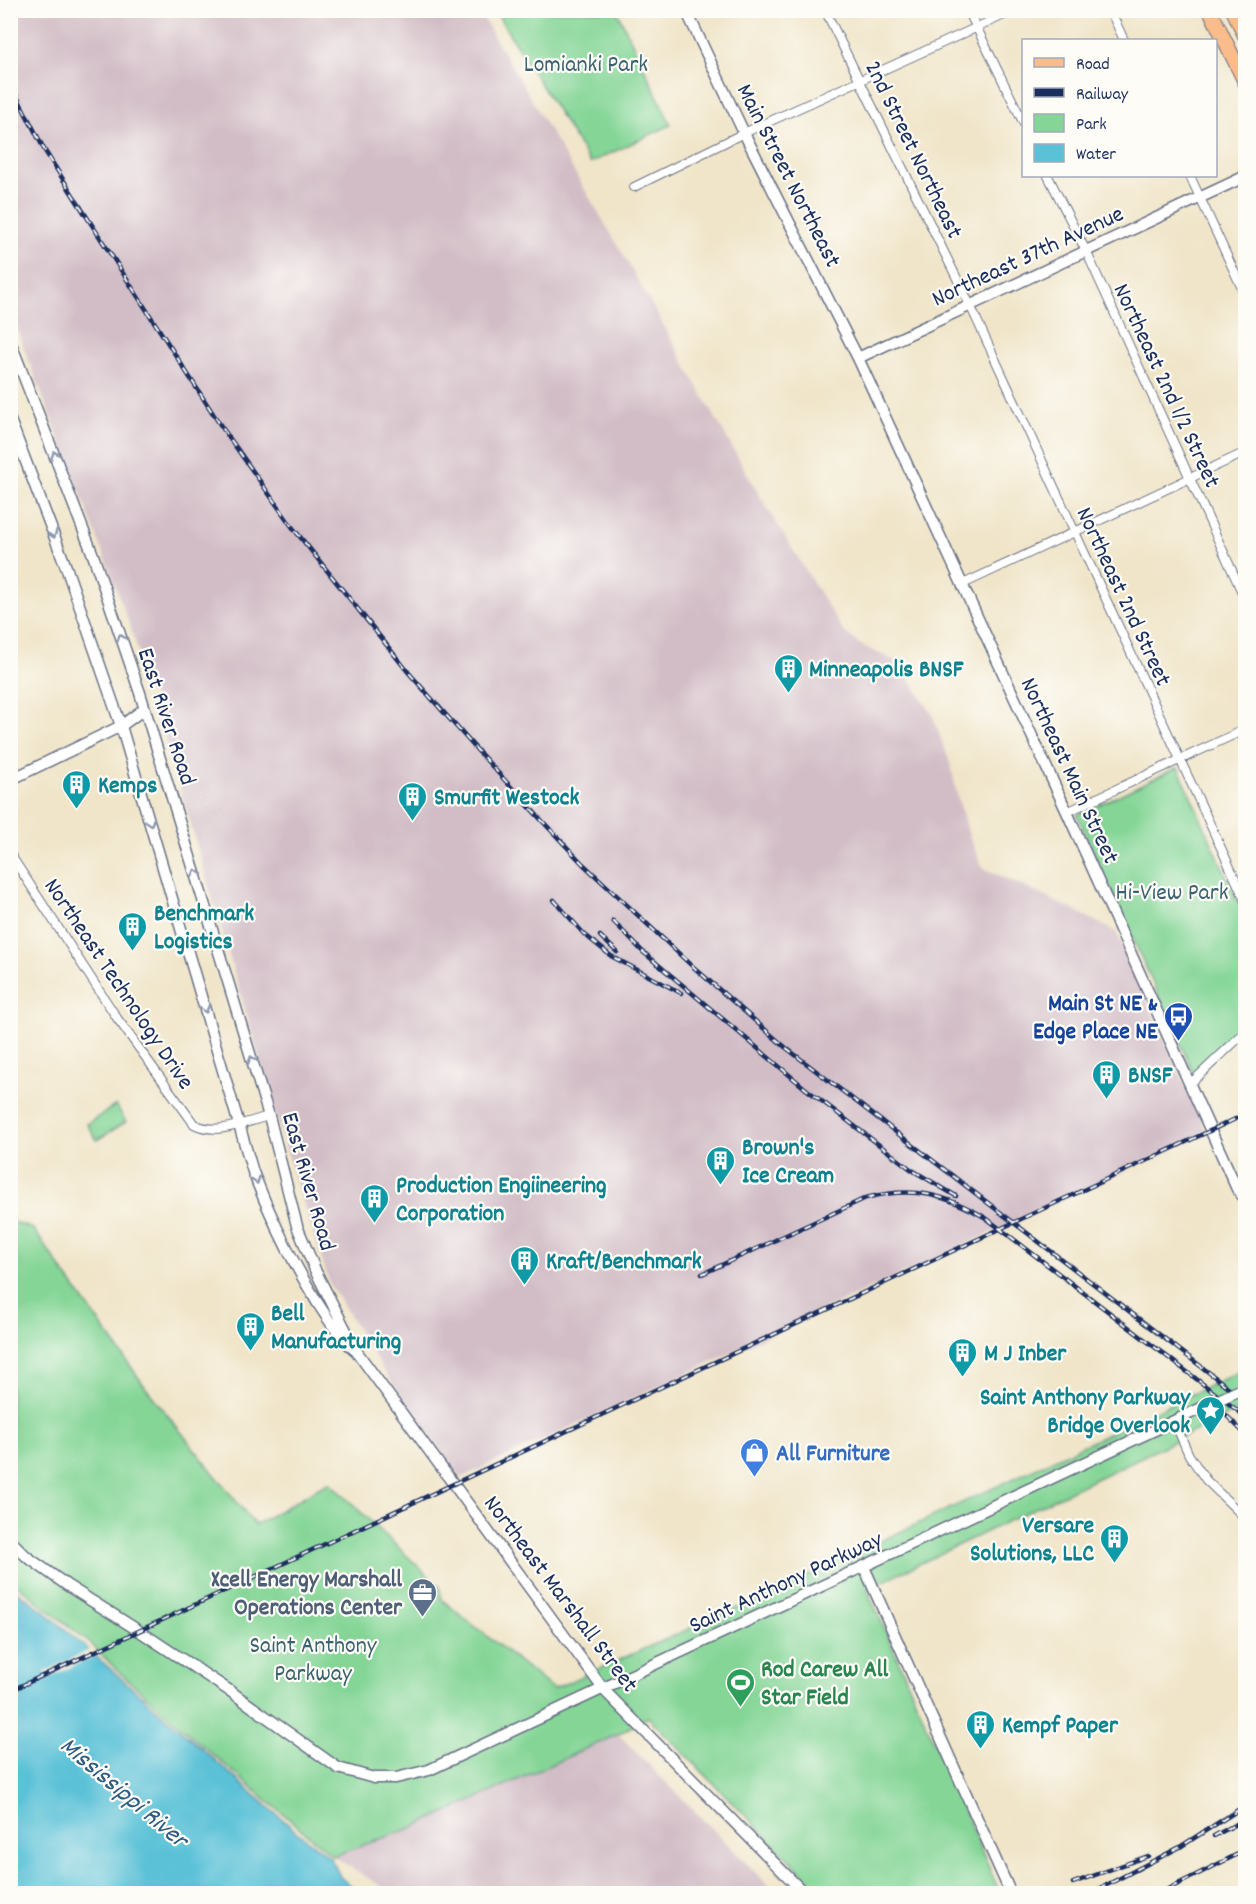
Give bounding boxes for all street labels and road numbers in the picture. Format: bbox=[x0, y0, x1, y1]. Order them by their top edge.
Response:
street label: 2nd Street Northeast bbox=[854, 56, 970, 245]
street label: Main Street Northeast bbox=[726, 79, 848, 274]
street label: Northeast 37th Avenue bbox=[927, 198, 1130, 317]
street label: Northeast 2nd 1/2 Street bbox=[1103, 278, 1228, 494]
street label: Northeast 2nd Street bbox=[1066, 502, 1179, 693]
street label: East River Road bbox=[127, 644, 203, 790]
street label: Northeast Main Street bbox=[1010, 672, 1126, 870]
street label: Northeast Technology Drive bbox=[34, 872, 201, 1097]
street label: East River Road bbox=[271, 1109, 343, 1255]
street label: Northeast Marshall Street bbox=[474, 1489, 645, 1701]
street label: Saint Anthony Parkway bbox=[684, 1523, 890, 1644]

